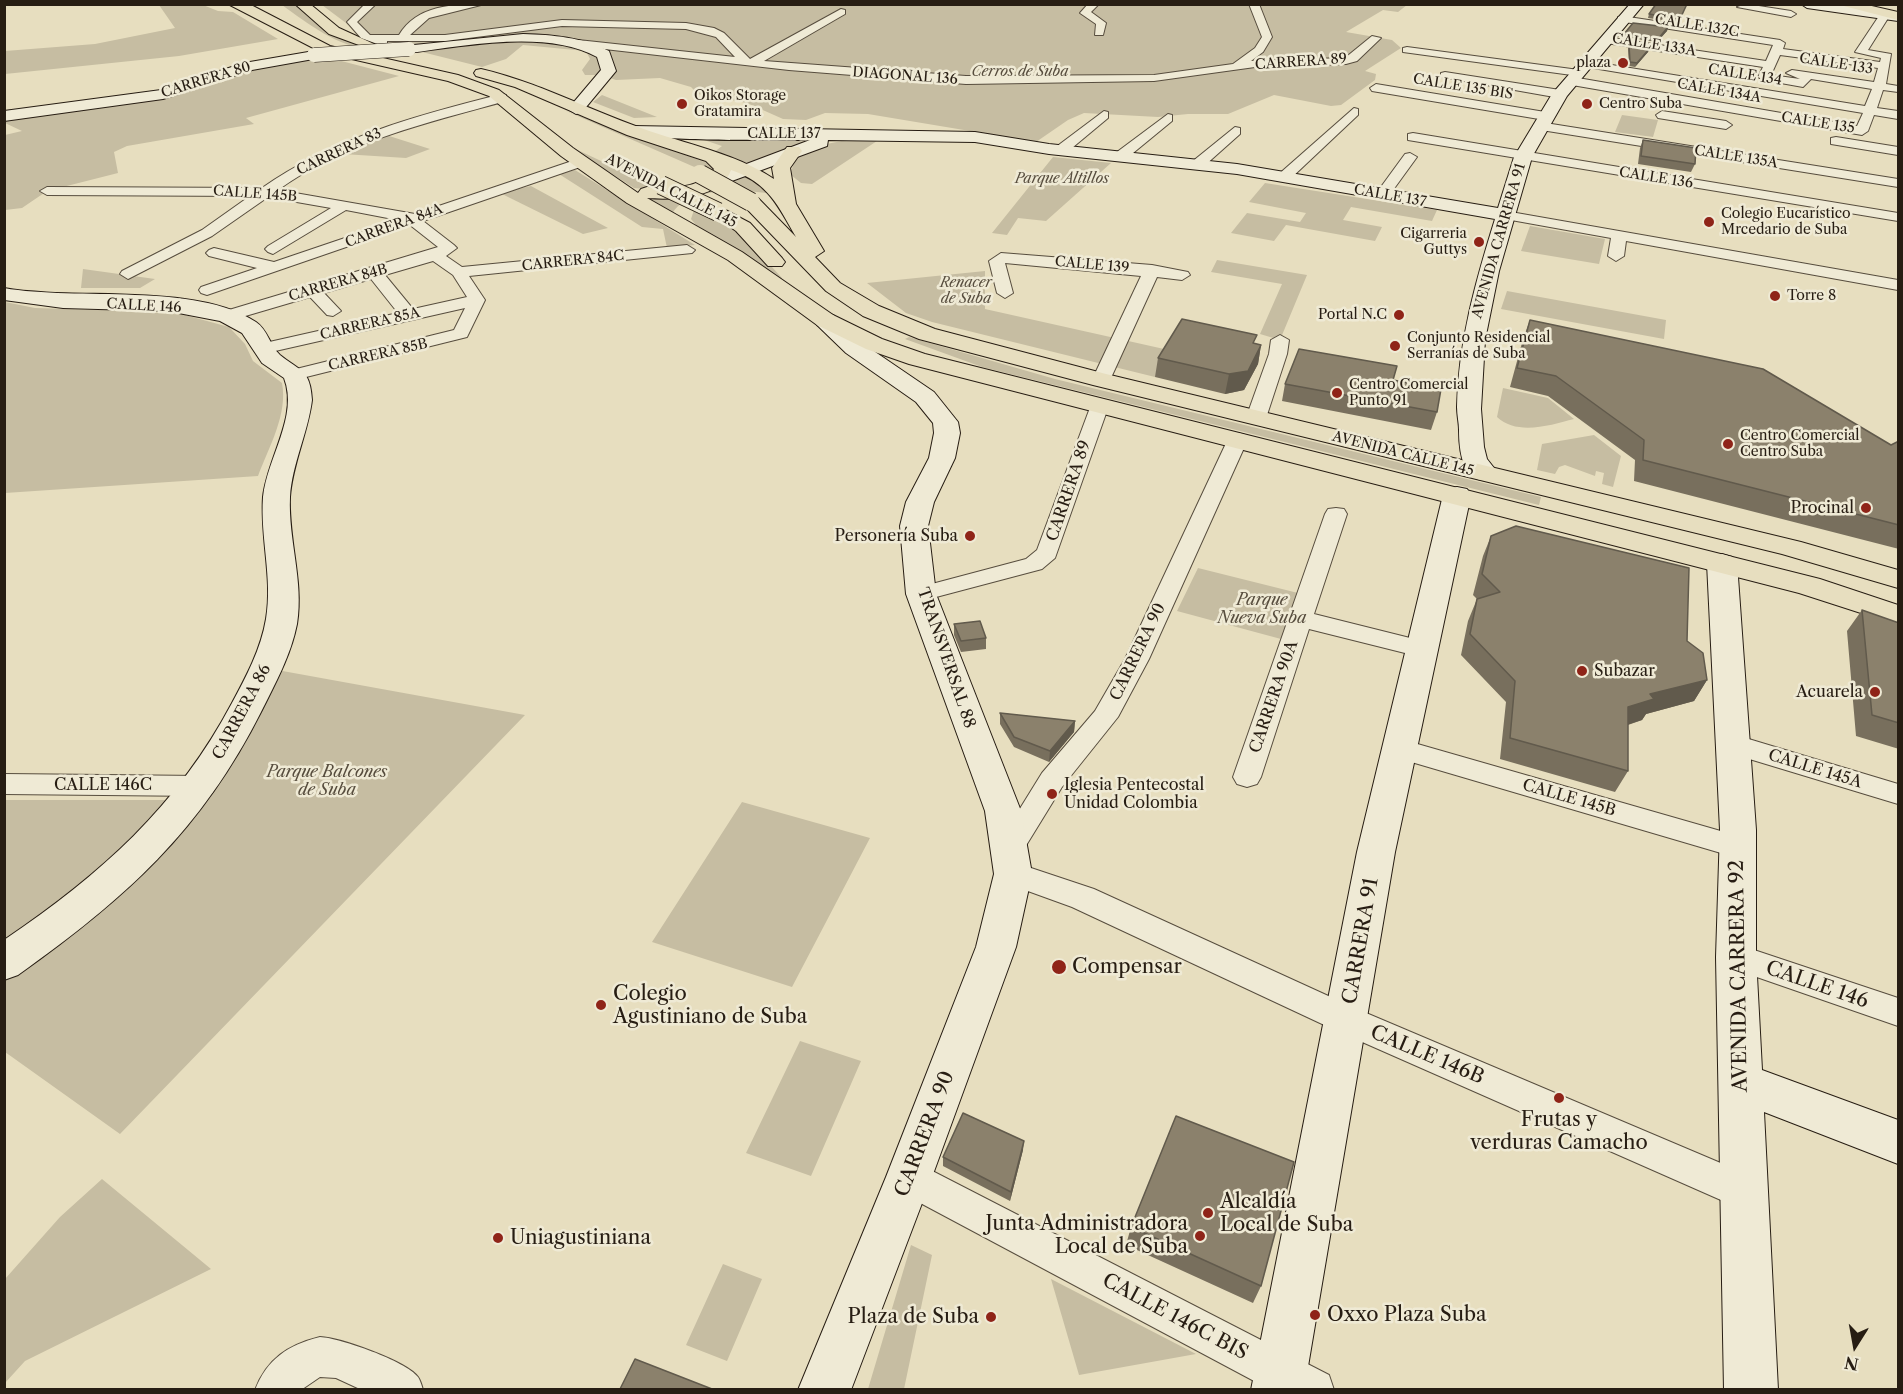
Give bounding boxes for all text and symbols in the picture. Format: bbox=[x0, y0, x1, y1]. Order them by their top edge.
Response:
street label: CALLE 132C bbox=[1654, 11, 1740, 41]
street label: CALLE 133A bbox=[1611, 30, 1697, 60]
street label: CARRERA 89 bbox=[1254, 50, 1348, 74]
street label: CALLE 133 bbox=[1798, 50, 1874, 78]
place label: plaza bbox=[1576, 55, 1611, 71]
marker: plaza bbox=[1616, 56, 1630, 70]
street label: CARRERA 80 bbox=[159, 58, 253, 102]
street label: CALLE 134 bbox=[1707, 61, 1783, 89]
street label: DIAGONAL 136 bbox=[852, 64, 958, 88]
park label: Cerros de Suba bbox=[971, 64, 1069, 80]
street label: CALLE 135 BIS bbox=[1412, 71, 1514, 103]
street label: CALLE 134A bbox=[1676, 75, 1762, 107]
place label: Oikos Storage Gratamira bbox=[694, 88, 786, 120]
place label: Centro Suba bbox=[1599, 96, 1682, 112]
marker: Oikos Storage Gratamira bbox=[675, 97, 689, 111]
marker: Centro Suba bbox=[1580, 97, 1594, 111]
street label: CALLE 135 bbox=[1780, 109, 1856, 137]
street label: CARRERA 83 bbox=[294, 125, 384, 179]
street label: CALLE 137 bbox=[747, 126, 821, 142]
street label: CALLE 135A bbox=[1693, 142, 1779, 172]
street label: AVENIDA CALLE 145 bbox=[602, 151, 740, 231]
street label: AVENIDA CARRERA 91 bbox=[1469, 162, 1529, 320]
street label: CALLE 136 bbox=[1618, 164, 1694, 192]
park label: Parque Altillos bbox=[1015, 171, 1109, 187]
street label: CALLE 137 bbox=[1352, 181, 1428, 211]
street label: CALLE 145B bbox=[212, 183, 298, 205]
street label: CARRERA 84A bbox=[343, 201, 445, 251]
place label: Colegio Eucarístico Mrcedario de Suba bbox=[1721, 206, 1851, 238]
marker: Colegio Eucarístico Mrcedario de Suba bbox=[1702, 215, 1716, 229]
place label: Cigarreria Guttys bbox=[1400, 226, 1467, 258]
marker: Cigarreria Guttys bbox=[1472, 235, 1486, 249]
street label: CARRERA 84C bbox=[521, 247, 625, 275]
street label: CALLE 139 bbox=[1054, 253, 1130, 277]
street label: CARRERA 84B bbox=[287, 261, 389, 305]
park label: Renacer de Suba bbox=[940, 275, 992, 308]
place label: Torre 8 bbox=[1787, 288, 1836, 304]
marker: Torre 8 bbox=[1768, 289, 1782, 303]
street label: CALLE 146 bbox=[106, 296, 182, 316]
street label: CARRERA 85A bbox=[318, 304, 422, 344]
place label: Portal N.C bbox=[1318, 307, 1387, 323]
marker: Portal N.C bbox=[1392, 308, 1406, 322]
place label: Conjunto Residencial Serranías de Suba bbox=[1407, 330, 1550, 362]
street label: CARRERA 85B bbox=[327, 335, 429, 375]
marker: Conjunto Residencial Serranías de Suba bbox=[1388, 339, 1402, 353]
place label: Centro Comercial Punto 91 bbox=[1349, 377, 1468, 410]
marker: Centro Comercial Punto 91 bbox=[1330, 386, 1344, 400]
street label: AVENIDA CALLE 145 bbox=[1330, 428, 1476, 480]
place label: Centro Comercial Centro Suba bbox=[1740, 428, 1859, 460]
marker: Centro Comercial Centro Suba bbox=[1721, 437, 1735, 451]
street label: CARRERA 89 bbox=[1043, 438, 1095, 544]
place label: Procinal bbox=[1791, 498, 1854, 518]
marker: Procinal bbox=[1859, 501, 1873, 515]
place label: Personería Suba bbox=[835, 526, 958, 546]
marker: Personería Suba bbox=[963, 529, 977, 543]
street label: TRANSVERSAL 88 bbox=[913, 585, 979, 731]
park label: Parque Nueva Suba bbox=[1217, 590, 1307, 628]
street label: CARRERA 90 bbox=[1106, 600, 1170, 704]
street label: CARRERA 90A bbox=[1246, 638, 1302, 756]
street label: CARRERA 86 bbox=[209, 661, 275, 763]
place label: Subazar bbox=[1594, 661, 1655, 681]
marker: Subazar bbox=[1575, 664, 1589, 678]
place label: Acuarela bbox=[1796, 682, 1863, 702]
marker: Acuarela bbox=[1868, 685, 1882, 699]
street label: CALLE 145A bbox=[1766, 746, 1864, 792]
park label: Parque Balcones de Suba bbox=[267, 762, 387, 800]
street label: CALLE 146C bbox=[54, 775, 152, 795]
place label: Iglesia Pentecostal Unidad Colombia bbox=[1064, 775, 1204, 813]
street label: CALLE 145B bbox=[1520, 776, 1618, 820]
marker: Iglesia Pentecostal Unidad Colombia bbox=[1045, 787, 1059, 801]
street label: AVENIDA CARRERA 92 bbox=[1725, 860, 1753, 1092]
street label: CARRERA 91 bbox=[1338, 876, 1384, 1006]
place label: Compensar bbox=[1072, 955, 1182, 979]
street label: CALLE 146 bbox=[1762, 956, 1872, 1014]
marker: Compensar bbox=[1050, 958, 1068, 976]
place label: Colegio Agustiniano de Suba bbox=[613, 982, 807, 1029]
marker: Colegio Agustiniano de Suba bbox=[594, 998, 608, 1012]
street label: CALLE 146B bbox=[1367, 1020, 1487, 1090]
street label: CARRERA 90 bbox=[890, 1068, 960, 1200]
marker: Frutas y verduras Camacho bbox=[1552, 1091, 1566, 1105]
place label: Frutas y verduras Camacho bbox=[1470, 1108, 1648, 1155]
place label: Alcaldía Local de Suba bbox=[1220, 1190, 1353, 1237]
marker: Alcaldía Local de Suba bbox=[1201, 1206, 1215, 1220]
place label: Junta Administradora Local de Suba bbox=[985, 1212, 1188, 1259]
place label: Uniagustiniana bbox=[510, 1226, 651, 1250]
marker: Junta Administradora Local de Suba bbox=[1193, 1229, 1207, 1243]
marker: Uniagustiniana bbox=[491, 1231, 505, 1245]
street label: CALLE 146C BIS bbox=[1098, 1269, 1252, 1365]
place label: Oxxo Plaza Suba bbox=[1327, 1303, 1487, 1327]
place label: Plaza de Suba bbox=[847, 1305, 979, 1329]
marker: Oxxo Plaza Suba bbox=[1308, 1308, 1322, 1322]
marker: Plaza de Suba bbox=[984, 1310, 998, 1324]
north arrow bbox=[1825, 1316, 1885, 1376]
text: N bbox=[1843, 1353, 1860, 1375]

